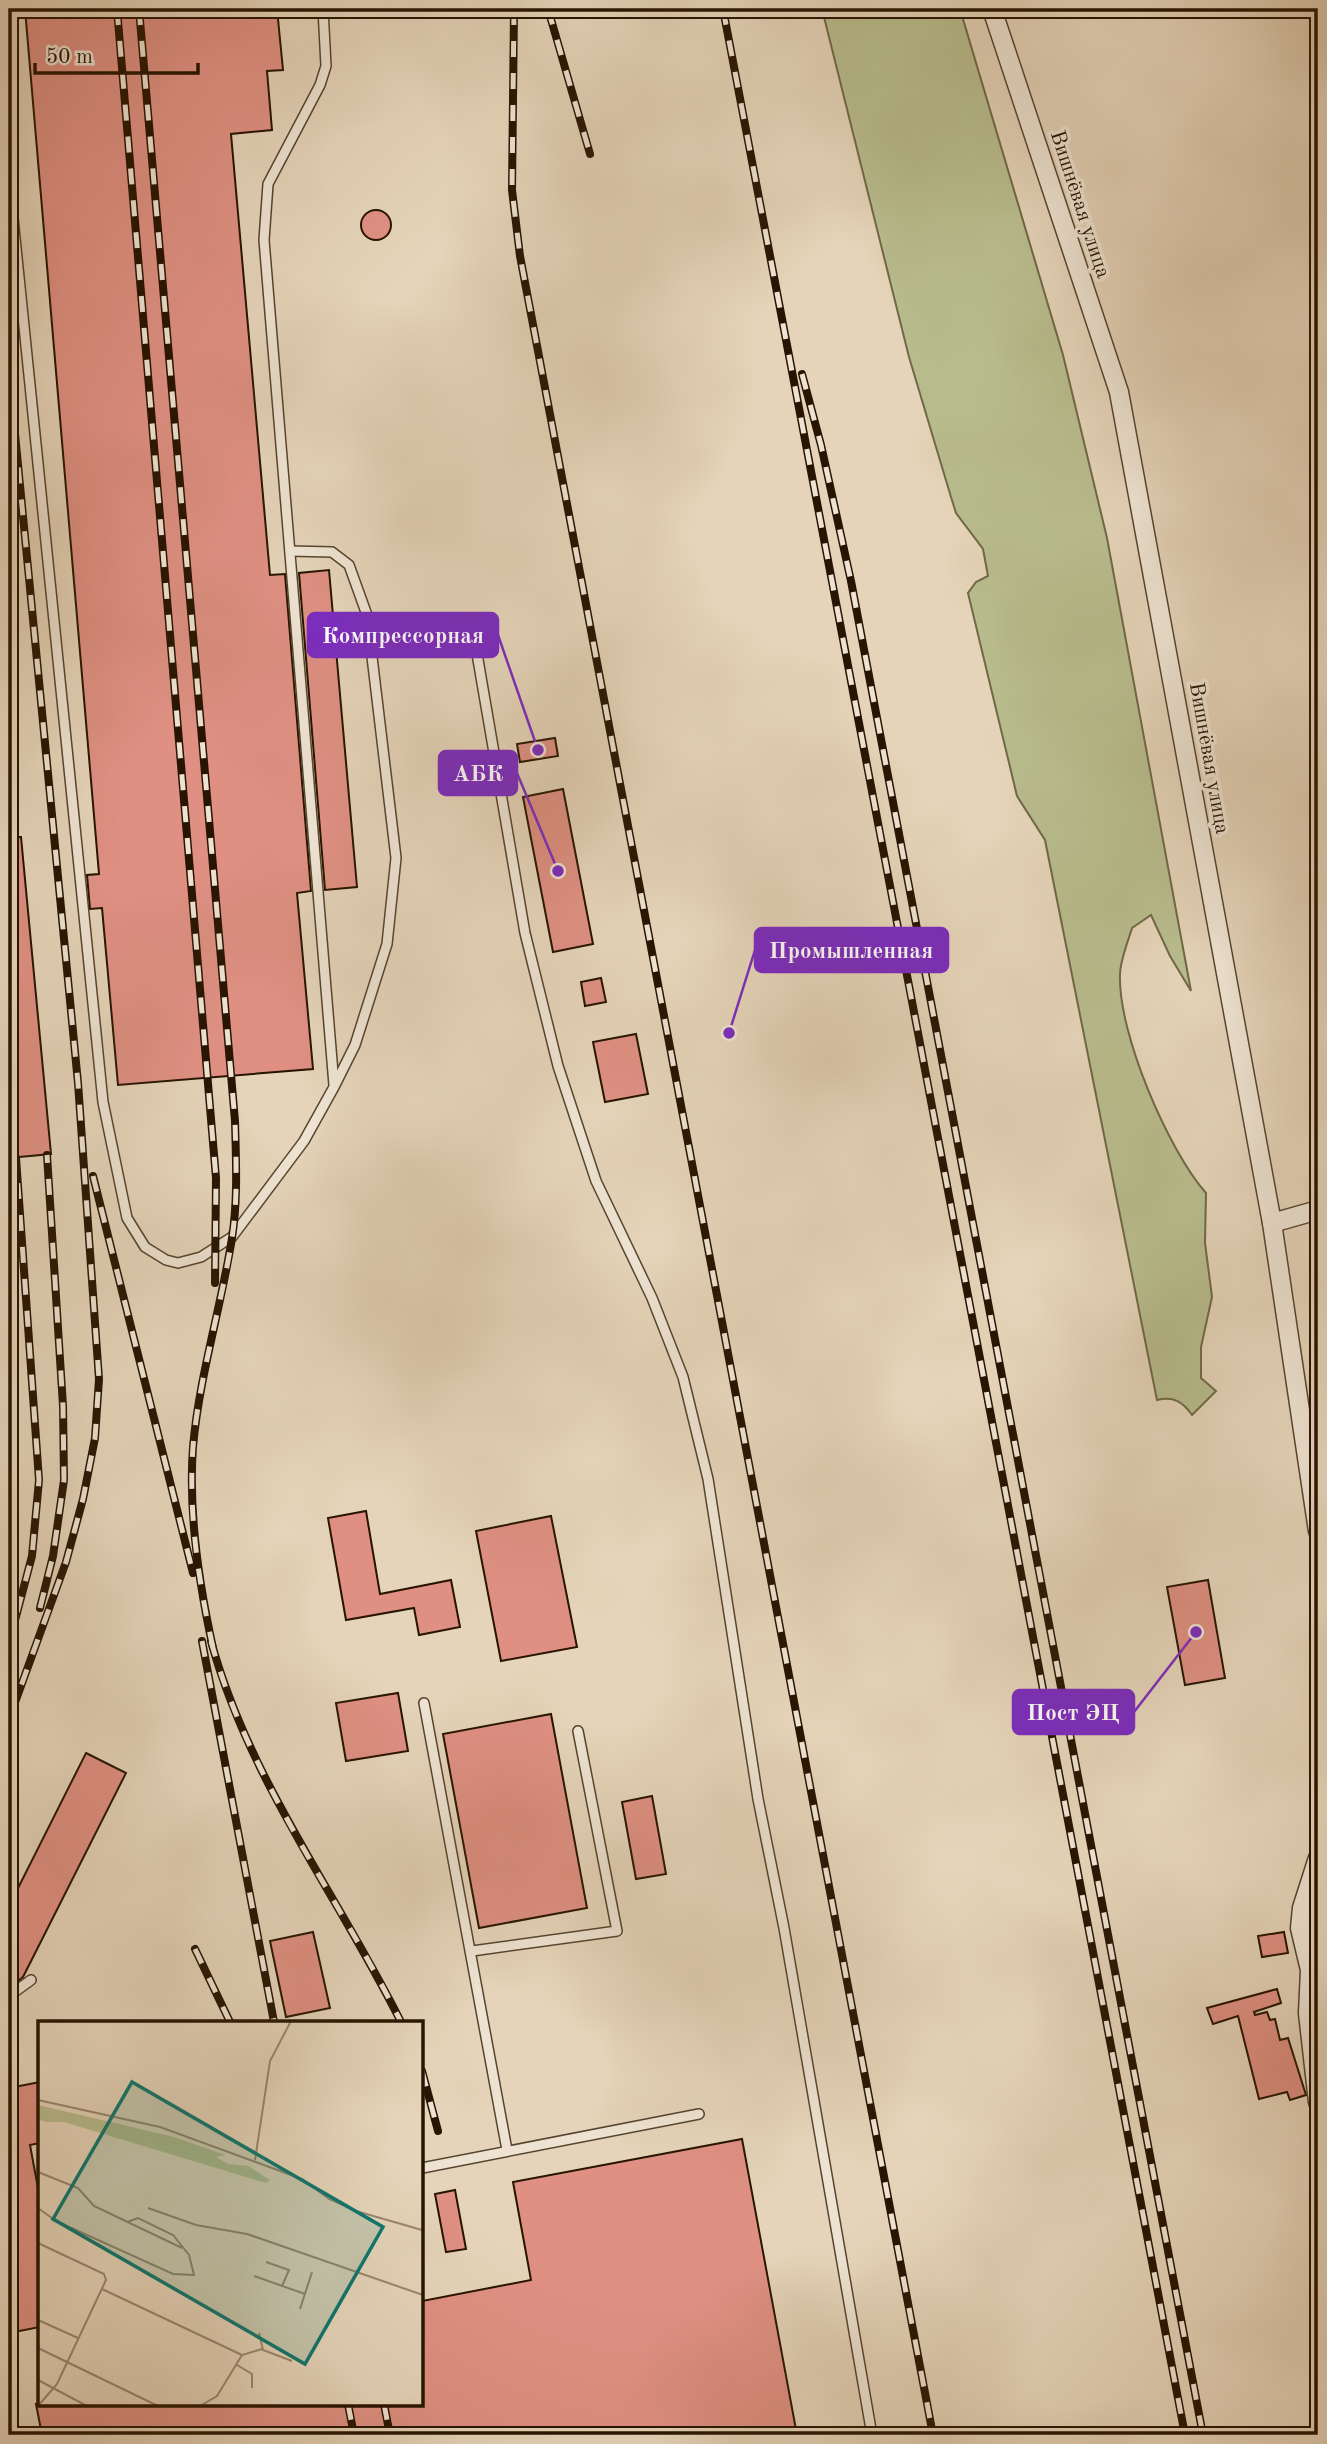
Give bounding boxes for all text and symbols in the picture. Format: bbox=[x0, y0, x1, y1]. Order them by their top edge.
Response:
scale bar bbox=[35, 32, 198, 76]
text: 50 m bbox=[46, 47, 93, 68]
street label: Вишнёвая улица bbox=[1046, 128, 1113, 281]
callout: Компрессорная bbox=[308, 613, 498, 657]
text: Компрессорная bbox=[322, 625, 484, 648]
street label: Вишнёвая улица bbox=[1185, 681, 1232, 836]
callout: АБК bbox=[439, 751, 517, 795]
text: АБК bbox=[453, 763, 503, 786]
callout: Промышленная bbox=[755, 928, 948, 972]
text: Промышленная bbox=[769, 940, 933, 963]
callout: Пост ЭЦ bbox=[1013, 1690, 1134, 1734]
text: Пост ЭЦ bbox=[1026, 1702, 1120, 1725]
inset map bbox=[38, 2021, 424, 2406]

